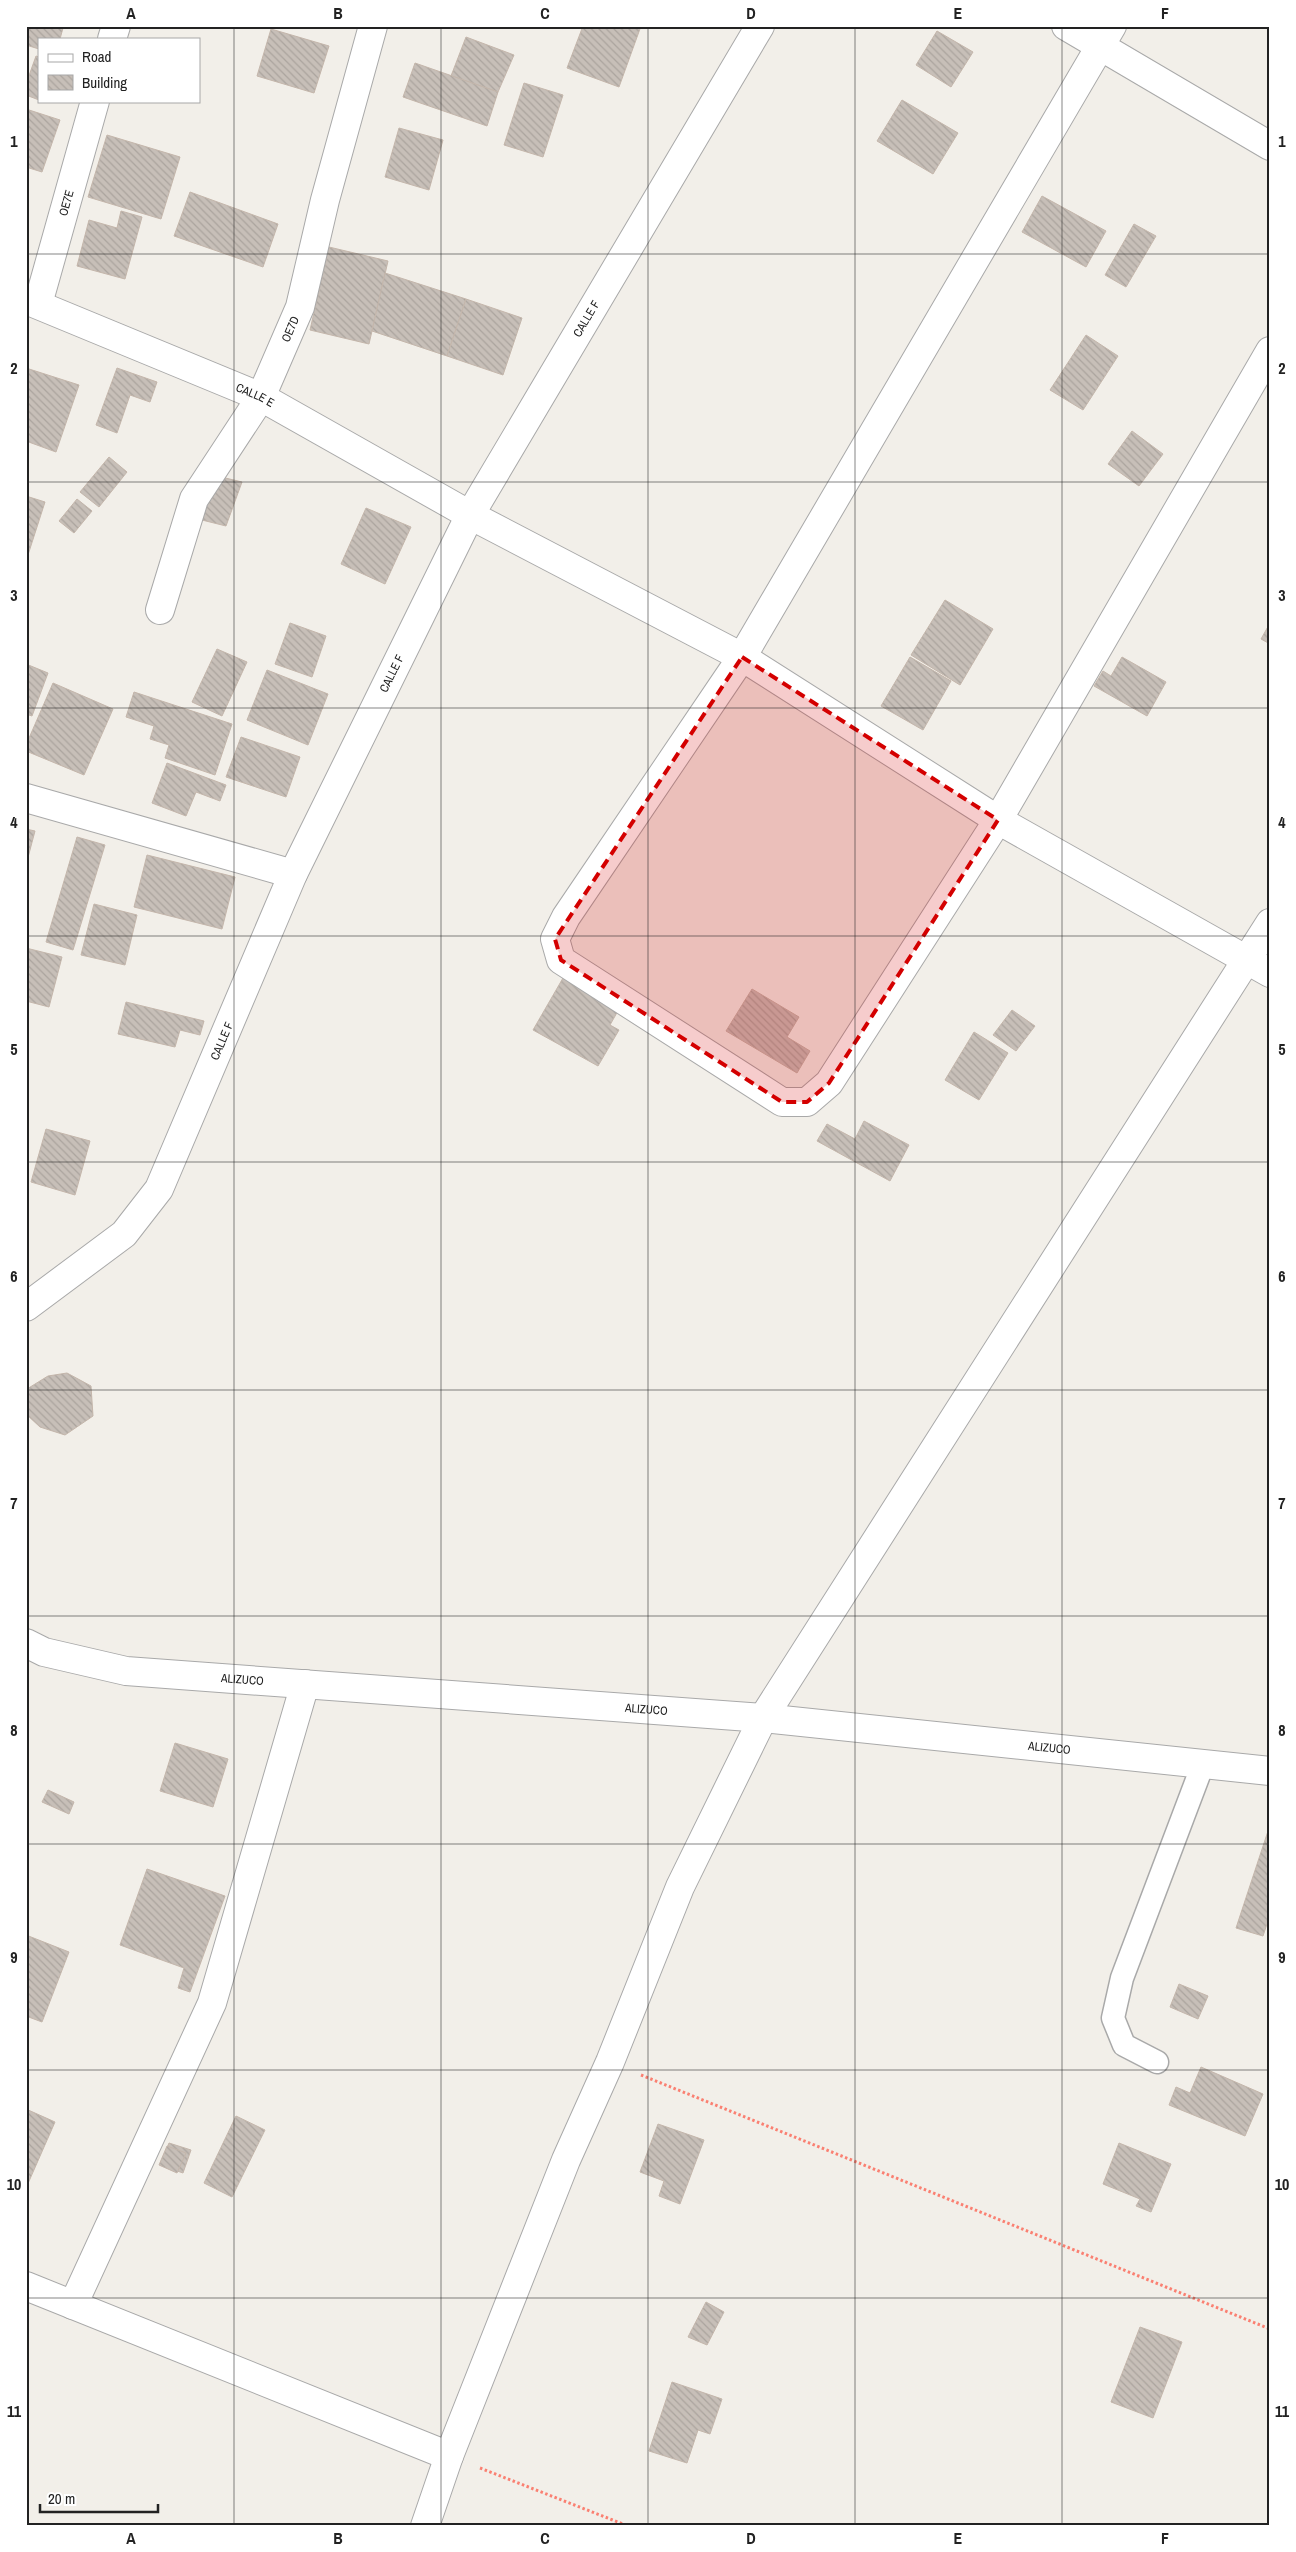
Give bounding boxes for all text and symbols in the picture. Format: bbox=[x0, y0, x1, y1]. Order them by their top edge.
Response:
text: A bbox=[126, 2, 136, 24]
text: B bbox=[333, 2, 343, 24]
text: C bbox=[540, 2, 550, 24]
text: D bbox=[746, 2, 756, 24]
text: E bbox=[954, 2, 963, 24]
text: F bbox=[1161, 2, 1169, 24]
legend bbox=[38, 38, 200, 102]
text: Road bbox=[82, 46, 111, 67]
text: Building bbox=[82, 72, 127, 93]
text: 1 bbox=[10, 130, 18, 152]
text: 1 bbox=[1278, 130, 1286, 152]
street label: OE7E bbox=[55, 188, 78, 218]
street label: CALLE F bbox=[569, 297, 603, 340]
street label: OE7D bbox=[278, 314, 303, 345]
text: 2 bbox=[10, 357, 18, 379]
text: 2 bbox=[1278, 357, 1286, 379]
street label: CALLE E bbox=[233, 379, 277, 411]
text: 3 bbox=[10, 584, 18, 606]
text: 3 bbox=[1278, 584, 1286, 606]
street label: CALLE F bbox=[376, 652, 408, 695]
text: 4 bbox=[10, 811, 18, 833]
text: 4 bbox=[1278, 811, 1286, 833]
street label: CALLE F bbox=[207, 1020, 237, 1063]
text: 5 bbox=[10, 1038, 18, 1060]
text: 5 bbox=[1278, 1038, 1286, 1060]
text: 6 bbox=[10, 1265, 18, 1287]
text: 6 bbox=[1278, 1265, 1286, 1287]
text: 7 bbox=[10, 1492, 18, 1514]
text: 7 bbox=[1278, 1492, 1286, 1514]
street label: ALIZUCO bbox=[220, 1670, 265, 1689]
street label: ALIZUCO bbox=[623, 1700, 669, 1719]
text: 8 bbox=[10, 1719, 18, 1741]
text: 8 bbox=[1278, 1719, 1286, 1741]
street label: ALIZUCO bbox=[1026, 1738, 1072, 1758]
text: 9 bbox=[10, 1946, 18, 1968]
text: 9 bbox=[1278, 1946, 1286, 1968]
text: 10 bbox=[7, 2173, 21, 2195]
text: 10 bbox=[1275, 2173, 1289, 2195]
text: 11 bbox=[7, 2400, 22, 2422]
text: 11 bbox=[1275, 2400, 1290, 2422]
scale bar bbox=[40, 2482, 158, 2514]
text: 20 m bbox=[48, 2488, 75, 2509]
text: A bbox=[126, 2527, 136, 2549]
text: B bbox=[333, 2527, 343, 2549]
text: C bbox=[540, 2527, 550, 2549]
text: D bbox=[746, 2527, 756, 2549]
text: E bbox=[954, 2527, 963, 2549]
text: F bbox=[1161, 2527, 1169, 2549]

